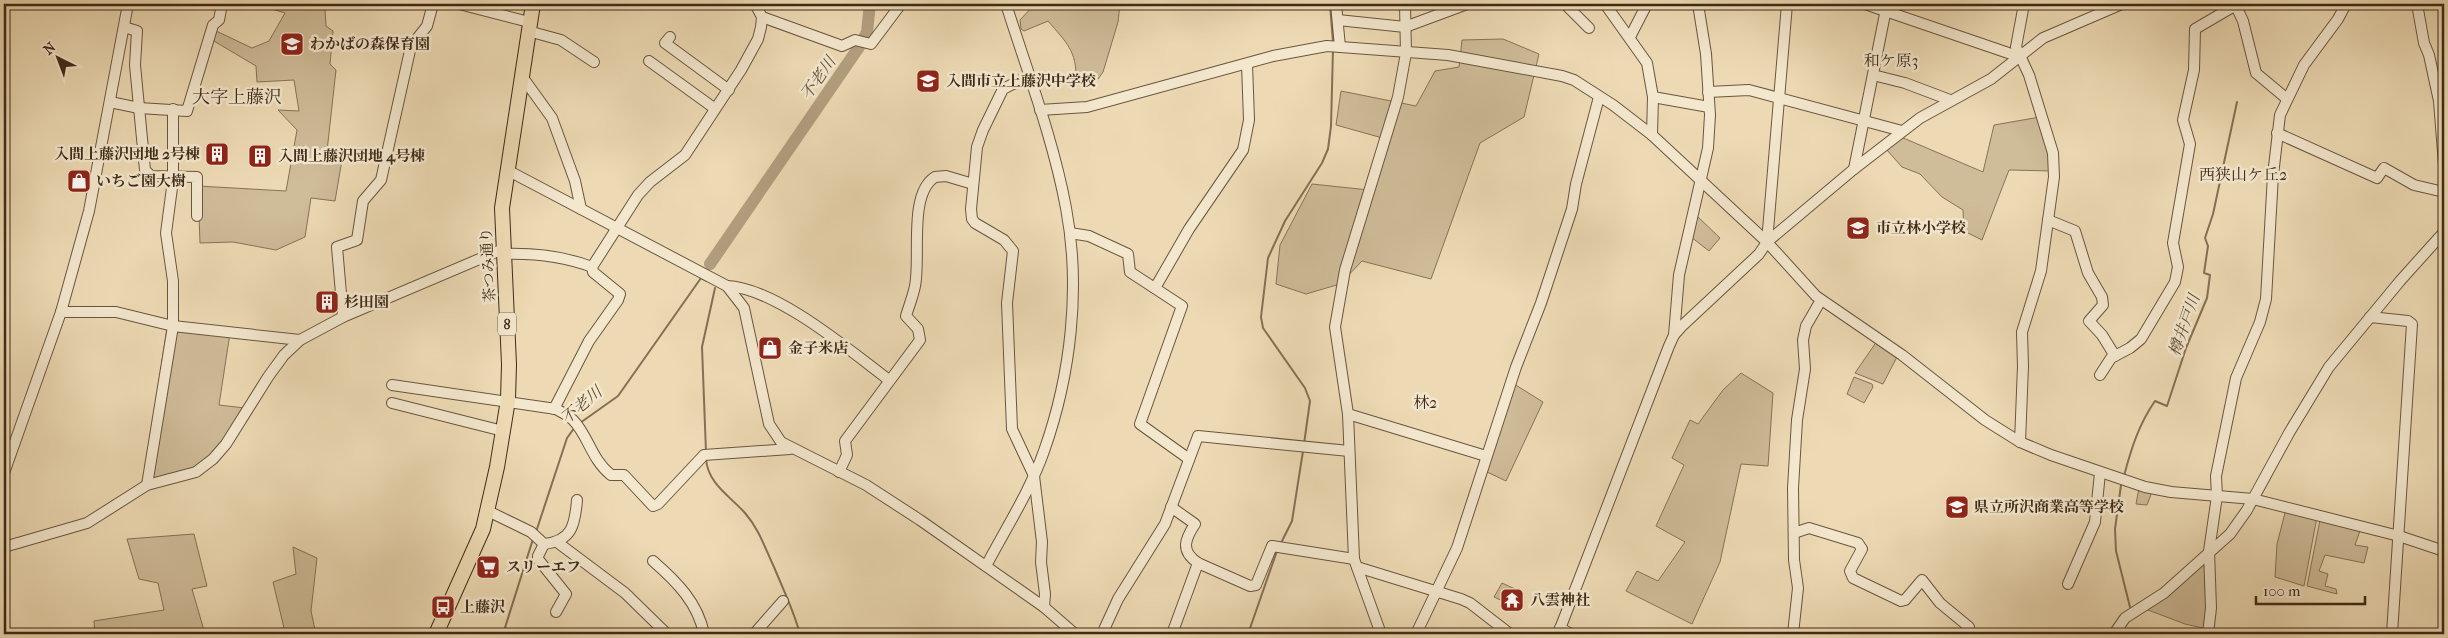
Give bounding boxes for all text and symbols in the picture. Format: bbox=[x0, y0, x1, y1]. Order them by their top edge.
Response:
school or university icon: わかばの森保育園 bbox=[279, 31, 305, 57]
north arrow bbox=[32, 32, 82, 82]
place label: わかばの森保育園 bbox=[310, 35, 430, 53]
text: N bbox=[40, 39, 60, 59]
water label: 不老川 bbox=[796, 51, 841, 103]
district label: 和ケ原3 bbox=[1864, 51, 1918, 70]
school or university icon: 入間市立上藤沢中学校 bbox=[915, 68, 941, 94]
place label: 入間市立上藤沢中学校 bbox=[946, 72, 1096, 90]
district label: 大字上藤沢 bbox=[192, 87, 282, 108]
building icon: 入間上藤沢団地 2号棟 bbox=[204, 141, 230, 167]
building icon: 入間上藤沢団地 4号棟 bbox=[247, 143, 273, 169]
place label: 入間上藤沢団地 2号棟 bbox=[54, 145, 200, 163]
place label: 入間上藤沢団地 4号棟 bbox=[278, 147, 425, 165]
district label: 西狭山ケ丘2 bbox=[2199, 165, 2287, 184]
shop icon: いちご園大樹 bbox=[66, 168, 92, 194]
place label: いちご園大樹 bbox=[96, 172, 186, 190]
school or university icon: 市立林小学校 bbox=[1845, 215, 1871, 241]
place label: 市立林小学校 bbox=[1876, 219, 1966, 237]
street label: 茶つみ通り bbox=[477, 227, 499, 303]
building icon: 杉田園 bbox=[314, 289, 340, 315]
water label: 樽井戸川 bbox=[2165, 290, 2204, 358]
place label: 杉田園 bbox=[344, 293, 389, 311]
road number: 8 bbox=[498, 312, 516, 336]
shop icon: 金子米店 bbox=[757, 335, 783, 361]
place label: 金子米店 bbox=[788, 339, 848, 357]
water label: 不老川 bbox=[557, 381, 607, 428]
district label: 林2 bbox=[1413, 393, 1437, 412]
school or university icon: 県立所沢商業高等学校 bbox=[1944, 494, 1970, 520]
place label: 県立所沢商業高等学校 bbox=[1974, 498, 2124, 516]
supermarket icon: スリーエフ bbox=[475, 554, 501, 580]
place label: スリーエフ bbox=[506, 558, 581, 576]
scale bar bbox=[2256, 573, 2364, 605]
text: 100 m bbox=[2263, 582, 2301, 600]
temple icon: 八雲神社 bbox=[1499, 587, 1525, 613]
place label: 八雲神社 bbox=[1530, 591, 1590, 609]
bus stop icon: 上藤沢 bbox=[430, 594, 456, 620]
place label: 上藤沢 bbox=[460, 598, 505, 616]

